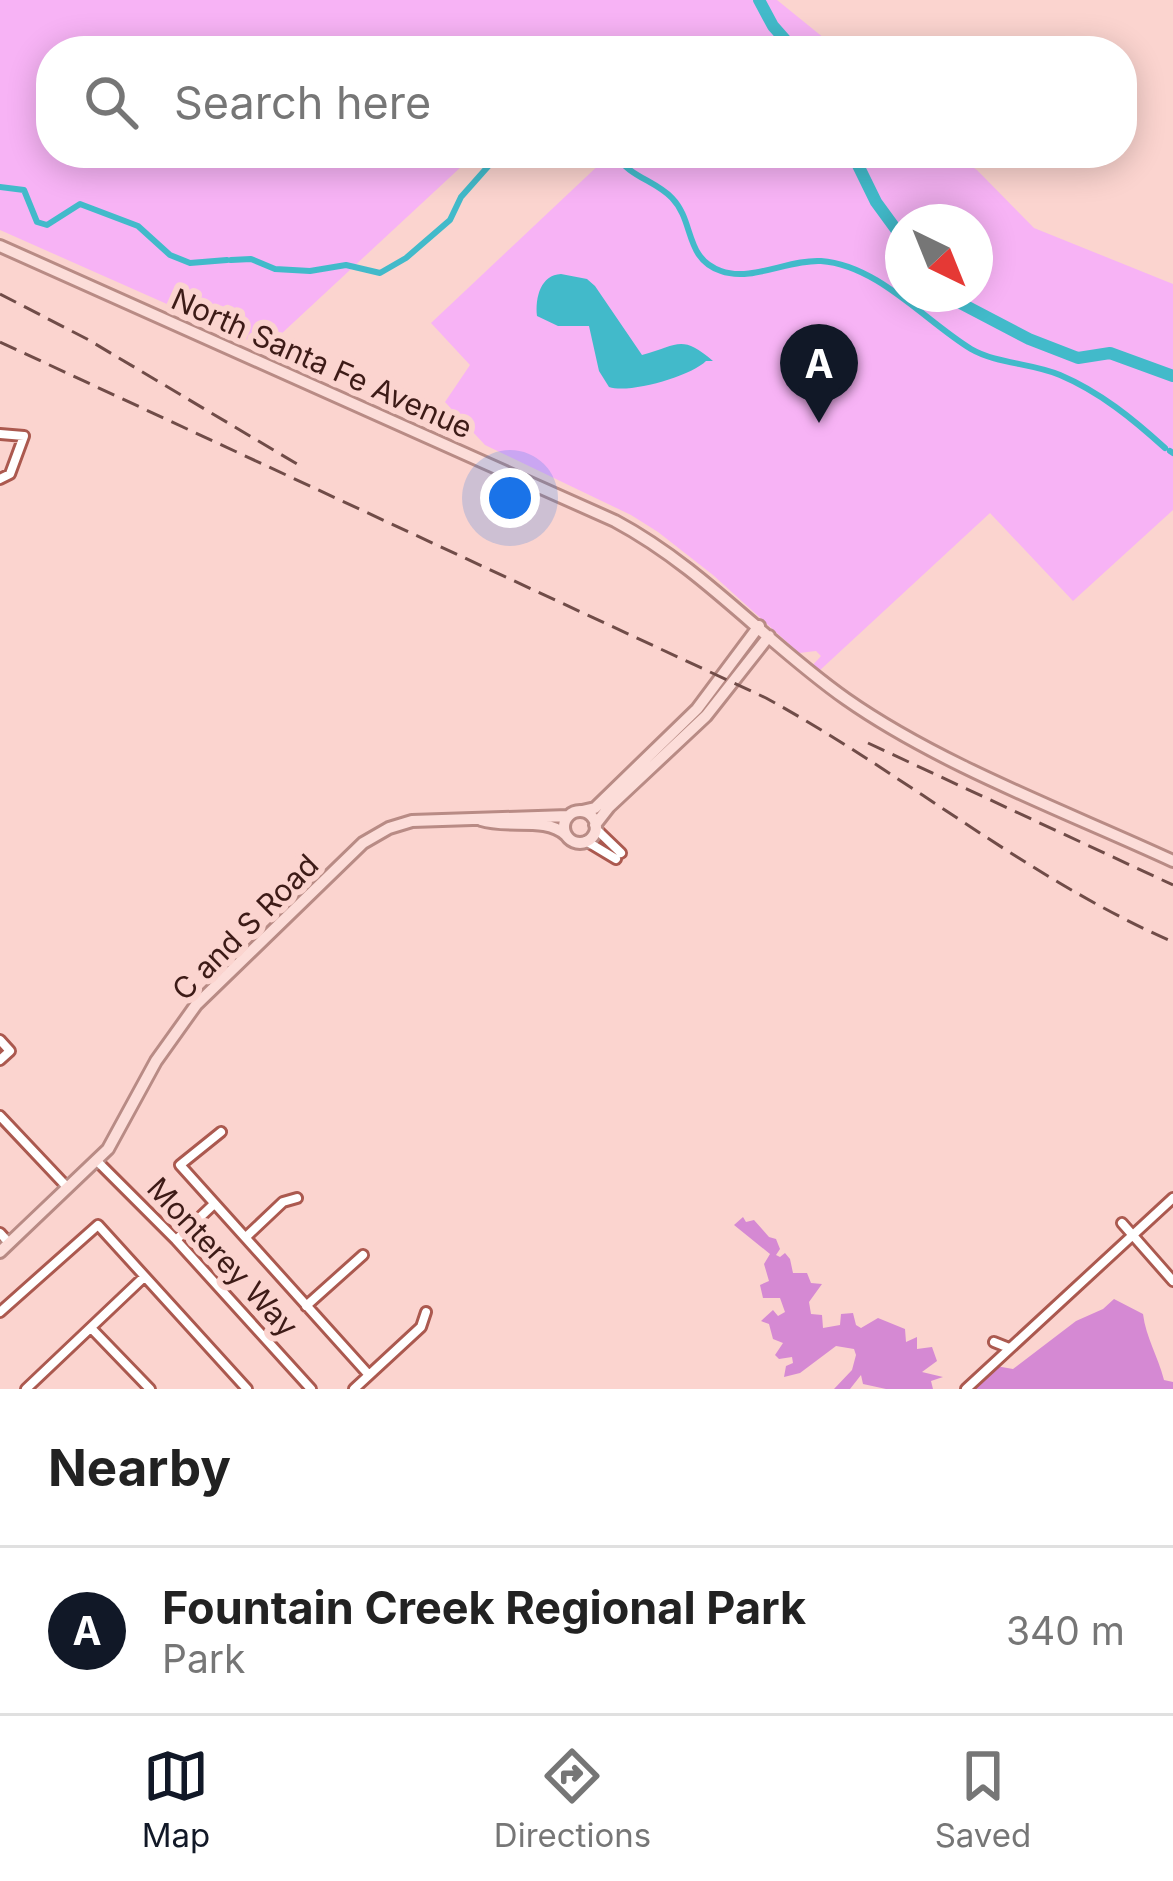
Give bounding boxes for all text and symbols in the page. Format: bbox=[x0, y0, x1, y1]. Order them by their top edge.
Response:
search box bbox=[36, 36, 1137, 168]
icon: search bbox=[78, 69, 144, 135]
text: Search here bbox=[174, 75, 431, 130]
north arrow bbox=[885, 204, 993, 312]
street label: North Santa Fe Avenue bbox=[166, 280, 478, 446]
pin: A bbox=[780, 324, 858, 423]
your location bbox=[480, 468, 540, 528]
street label: C and S Road bbox=[164, 846, 326, 1008]
street label: Monterey Way bbox=[140, 1170, 306, 1344]
text: Nearby bbox=[48, 1437, 231, 1498]
text: Fountain Creek Regional Park bbox=[162, 1580, 806, 1635]
text: A bbox=[72, 1607, 102, 1654]
text: 340 m bbox=[1006, 1607, 1125, 1654]
text: Park bbox=[162, 1635, 246, 1682]
tab: Map bbox=[142, 1743, 210, 1855]
tab: Directions bbox=[494, 1743, 651, 1855]
tab: Saved bbox=[935, 1743, 1031, 1855]

